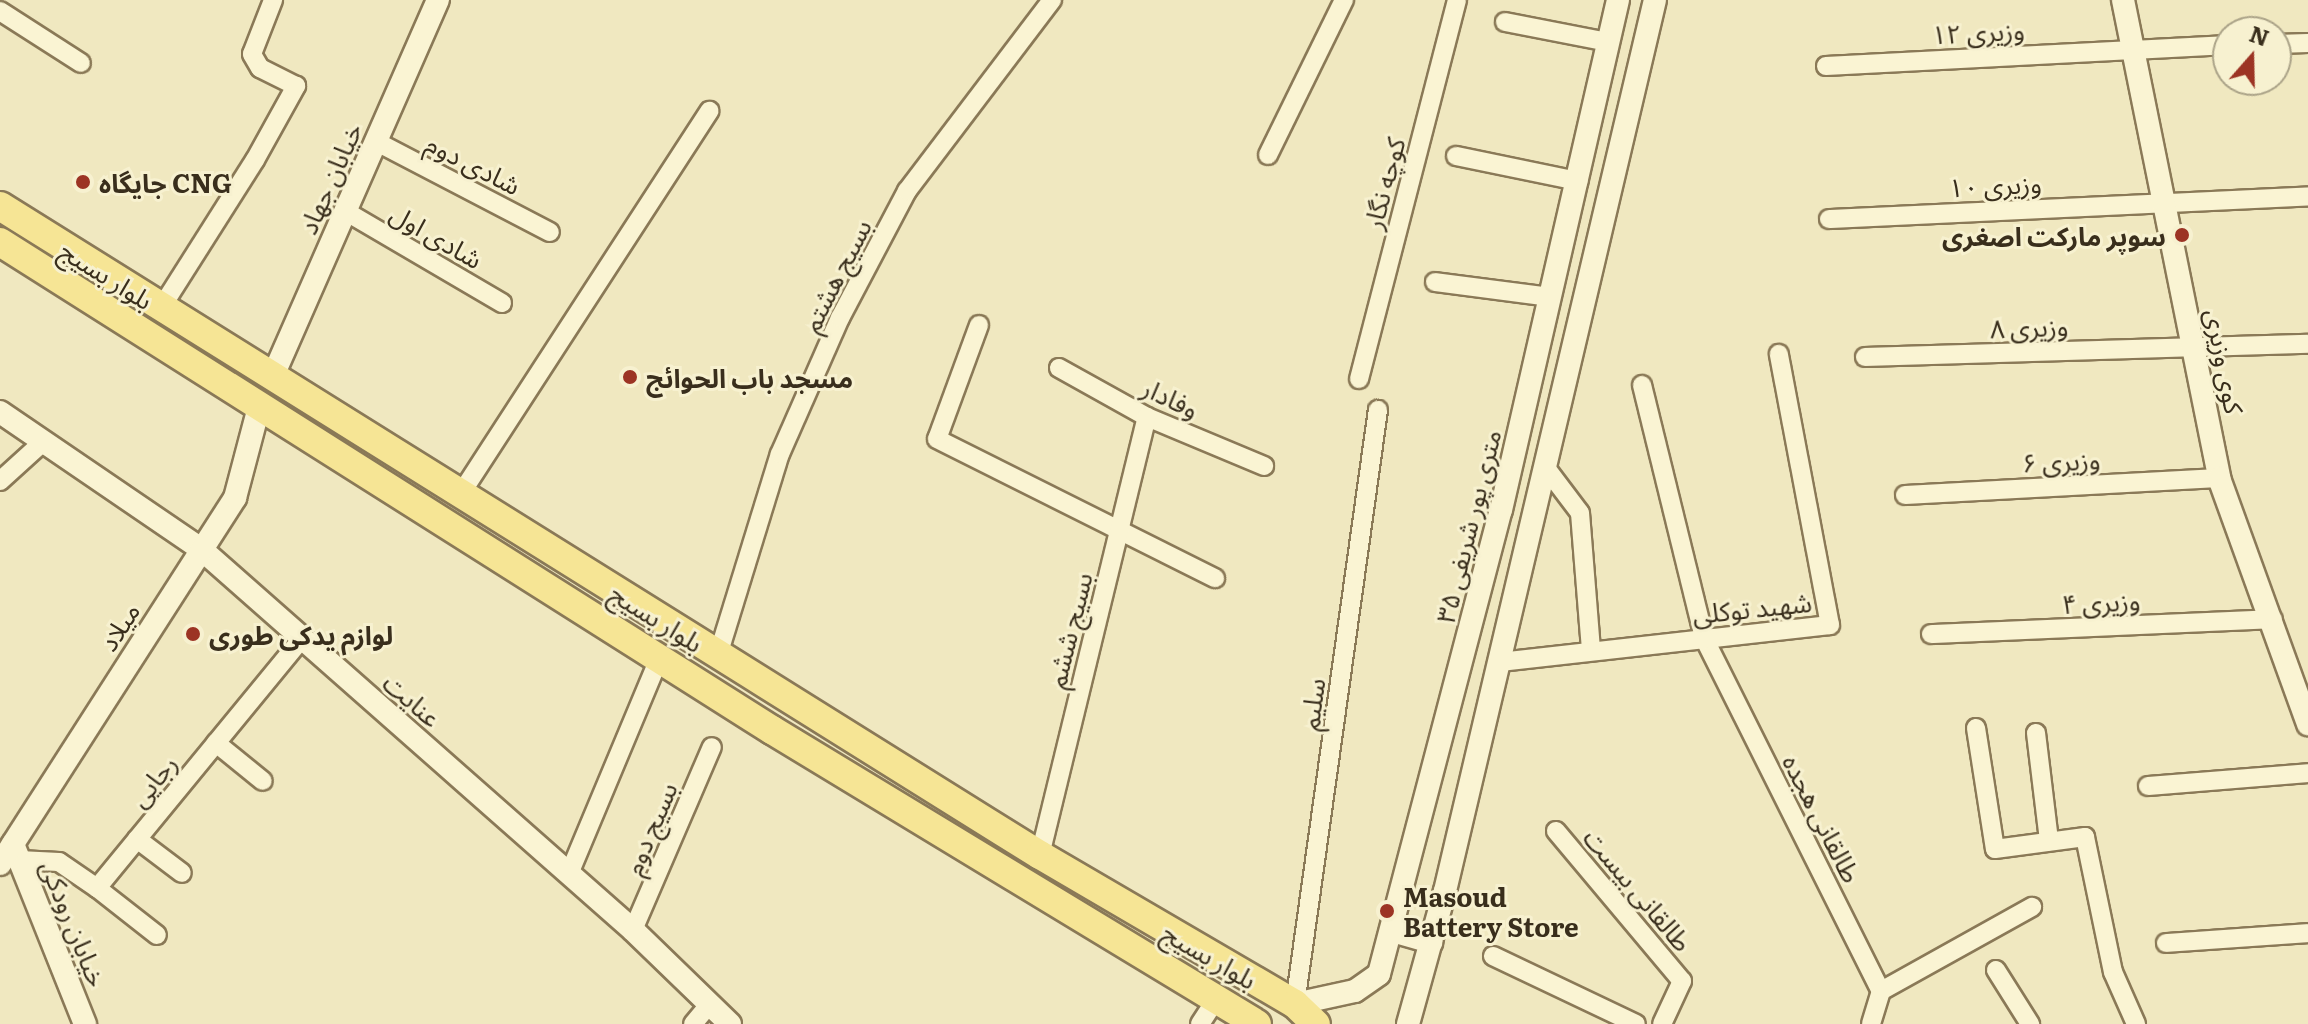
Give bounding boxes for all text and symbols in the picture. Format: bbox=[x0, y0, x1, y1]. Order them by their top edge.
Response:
street label: وزيری ۱۲ bbox=[1931, 13, 2025, 49]
north arrow bbox=[2212, 16, 2292, 96]
text: N bbox=[2245, 16, 2274, 54]
street label: خیابان جهاد bbox=[291, 117, 367, 239]
street label: شادی دوم bbox=[422, 126, 526, 200]
street label: کوچه نگار bbox=[1356, 134, 1410, 232]
place label: جایگاه CNG bbox=[99, 166, 232, 198]
street label: وزیری ۱۰ bbox=[1948, 166, 2042, 202]
marker: جایگاه CNG bbox=[74, 173, 92, 191]
street label: شادی اول bbox=[385, 196, 489, 274]
street label: بسیج هشتم bbox=[793, 213, 877, 337]
place label: سوپر مارکت اصغری bbox=[1942, 219, 2166, 251]
marker: سوپر مارکت اصغری bbox=[2173, 226, 2191, 244]
street label: بلوار بسیج bbox=[55, 233, 159, 315]
street label: کوی وزیری bbox=[2201, 306, 2251, 416]
street label: وزیری ۸ bbox=[1989, 309, 2069, 343]
place label: مسجد باب الحوائج bbox=[646, 361, 853, 393]
marker: مسجد باب الحوائج bbox=[621, 368, 639, 386]
street label: وفادار bbox=[1138, 370, 1204, 424]
street label: ۳۵ متری پور شریفی bbox=[1428, 426, 1506, 626]
street label: وزیری ۶ bbox=[2021, 442, 2101, 478]
street label: بسیج ششم bbox=[1039, 569, 1097, 691]
street label: بلوار بسیج bbox=[605, 576, 709, 658]
street label: وزیری ۴ bbox=[2061, 583, 2141, 619]
street label: شهید توکلی bbox=[1691, 585, 1813, 629]
street label: میلاد bbox=[91, 596, 145, 656]
place label: لوازم یدکی طوری bbox=[209, 618, 393, 650]
marker: لوازم یدکی طوری bbox=[184, 625, 202, 643]
street label: عنایت bbox=[378, 666, 448, 732]
street label: سلیم bbox=[1292, 676, 1330, 732]
street label: رجایی bbox=[122, 748, 182, 812]
street label: طالقانی هجده bbox=[1777, 749, 1869, 887]
street label: بسيج دوم bbox=[616, 777, 682, 879]
street label: طالقانی بیست bbox=[1579, 821, 1699, 957]
street label: خیابان رودکی bbox=[36, 855, 114, 991]
place label: Masoud Battery Store bbox=[1403, 880, 1579, 942]
marker: Masoud Battery Store bbox=[1378, 902, 1396, 920]
street label: بلوار بسیج bbox=[1157, 916, 1263, 994]

